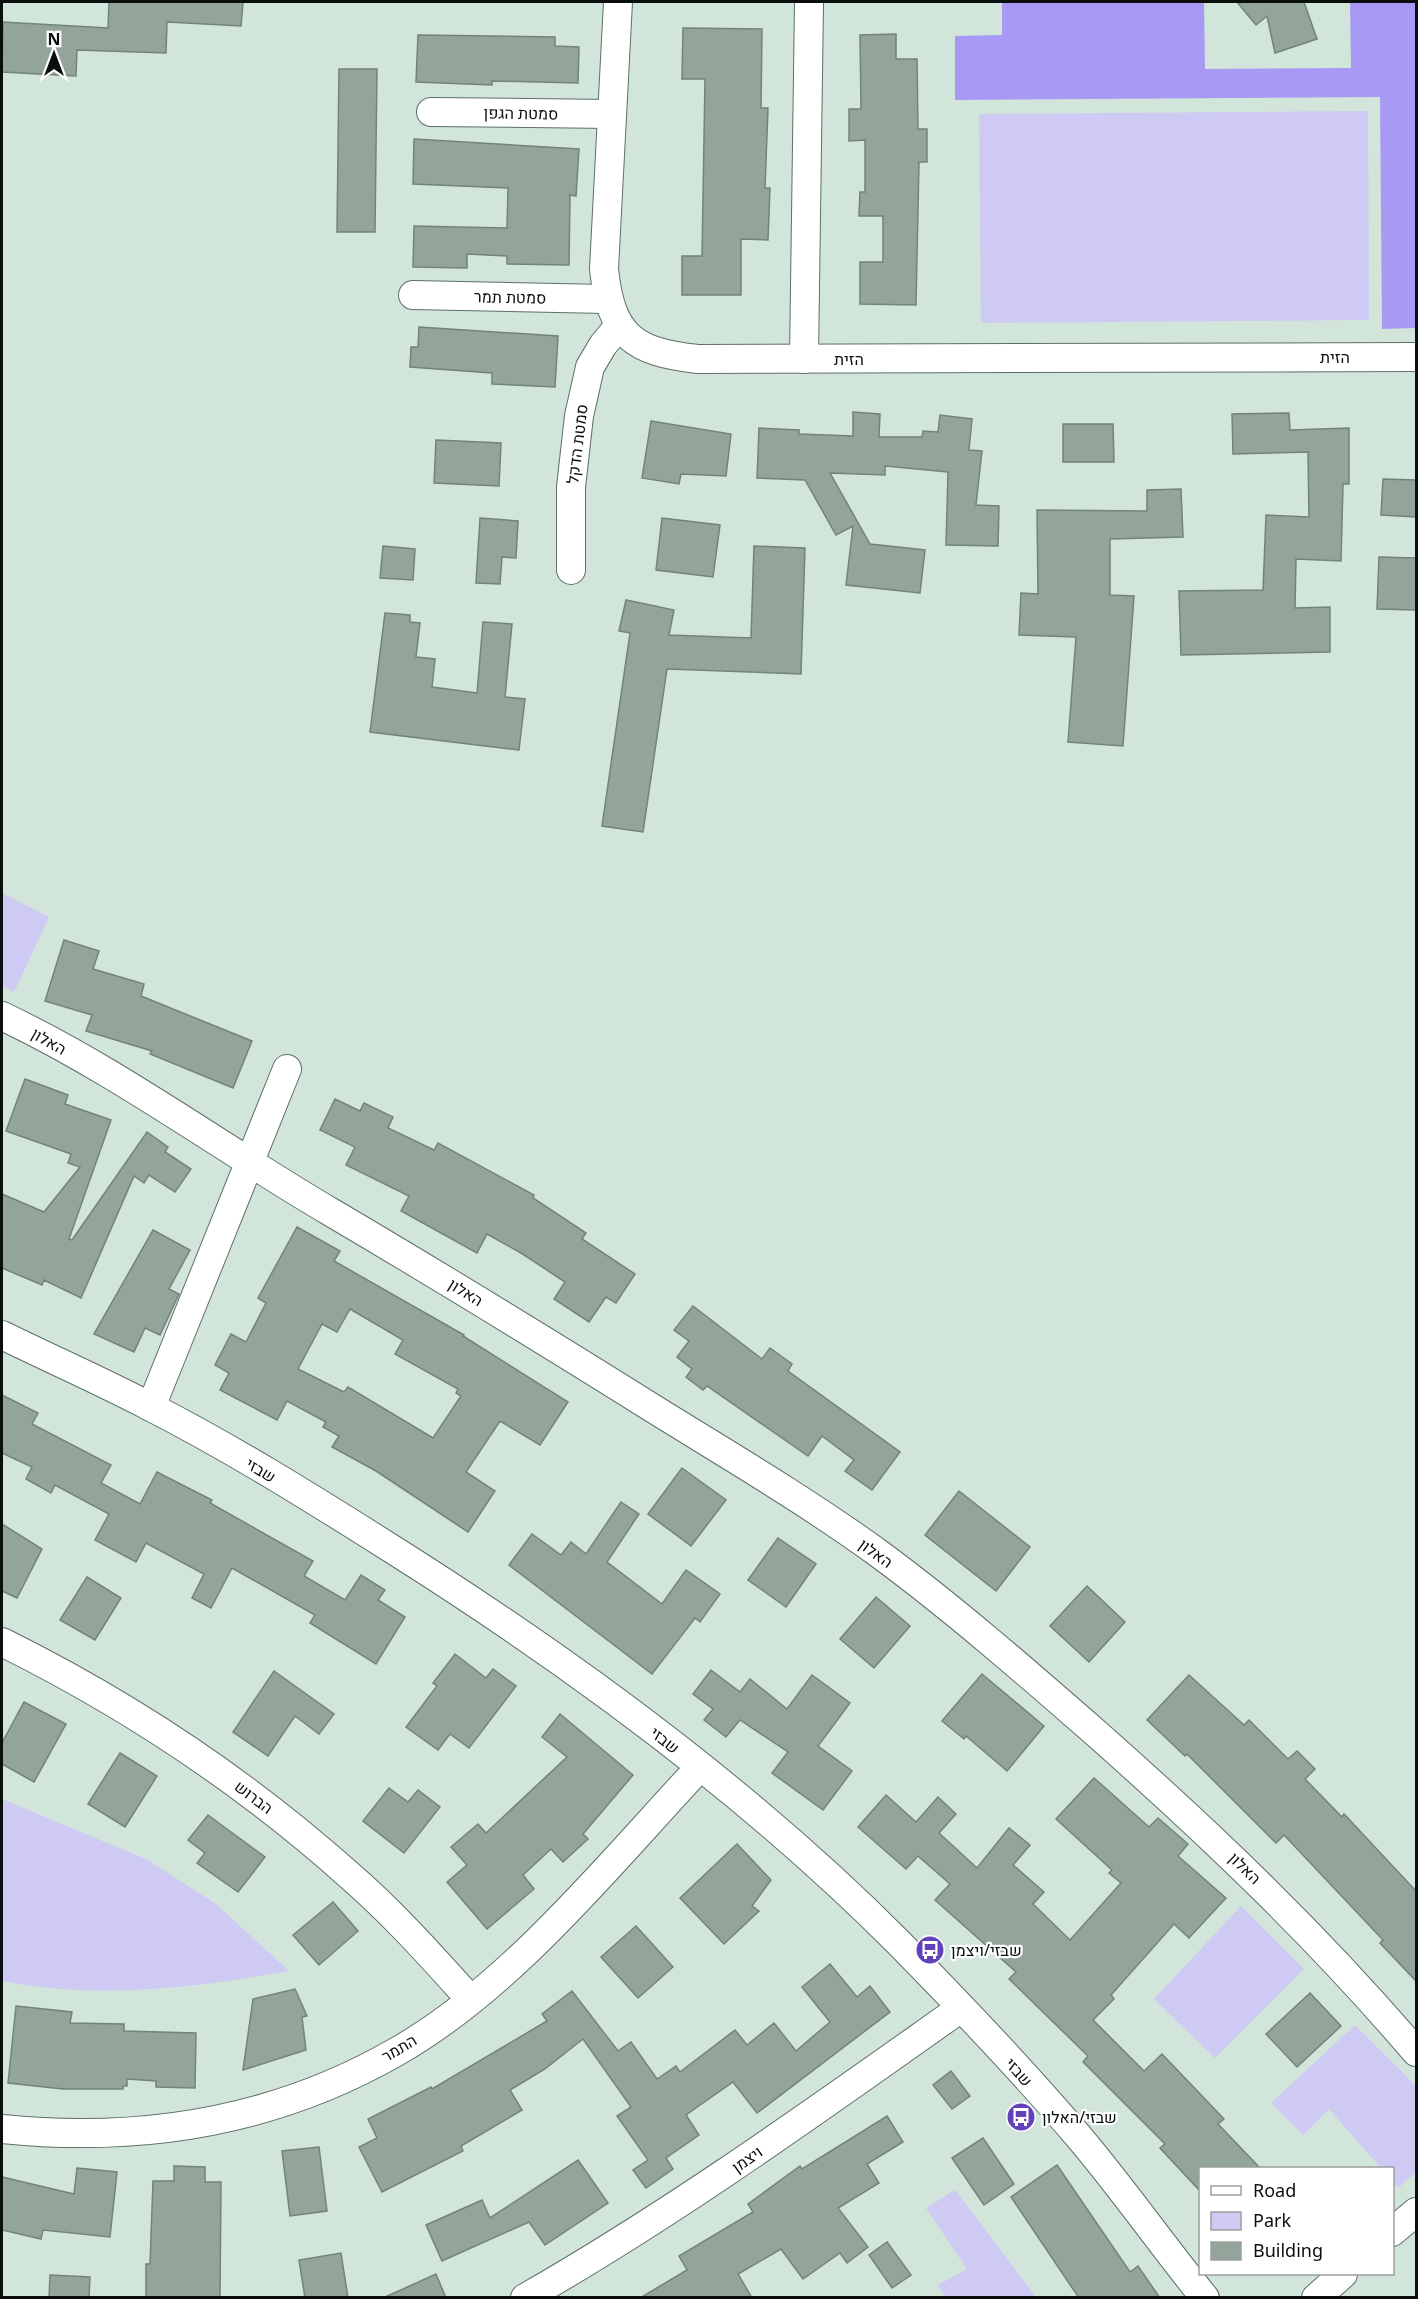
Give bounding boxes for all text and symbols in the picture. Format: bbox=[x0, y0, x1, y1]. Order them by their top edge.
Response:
north arrow bbox=[24, 24, 84, 84]
text: N bbox=[47, 28, 61, 50]
street label: סמטת הגפן bbox=[484, 101, 558, 125]
street label: סמטת תמר bbox=[474, 285, 546, 309]
street label: הזית bbox=[1320, 346, 1350, 368]
street label: הזית bbox=[834, 348, 864, 370]
street label: סמטת הדקל bbox=[561, 403, 593, 485]
street label: האלון bbox=[27, 1022, 71, 1060]
street label: האלון bbox=[444, 1273, 488, 1311]
street label: שבזי bbox=[242, 1452, 280, 1488]
street label: האלון bbox=[854, 1533, 898, 1573]
street label: שבזי bbox=[646, 1722, 684, 1758]
street label: הברוש bbox=[230, 1775, 278, 1819]
street label: האלון bbox=[1224, 1847, 1266, 1889]
bus stop icon: שבזי/ויצמן bbox=[914, 1934, 946, 1966]
place label: שבזי/ויצמן bbox=[951, 1939, 1022, 1961]
street label: התמר bbox=[377, 2029, 421, 2067]
street label: שבזי bbox=[1000, 2053, 1038, 2091]
bus stop icon: שבזי/האלון bbox=[1005, 2101, 1037, 2133]
place label: שבזי/האלון bbox=[1042, 2106, 1117, 2128]
street label: ויצמן bbox=[727, 2141, 767, 2177]
legend bbox=[1199, 2167, 1394, 2275]
text: Road bbox=[1253, 2178, 1296, 2202]
text: Park bbox=[1253, 2208, 1291, 2232]
text: Building bbox=[1253, 2238, 1323, 2262]

